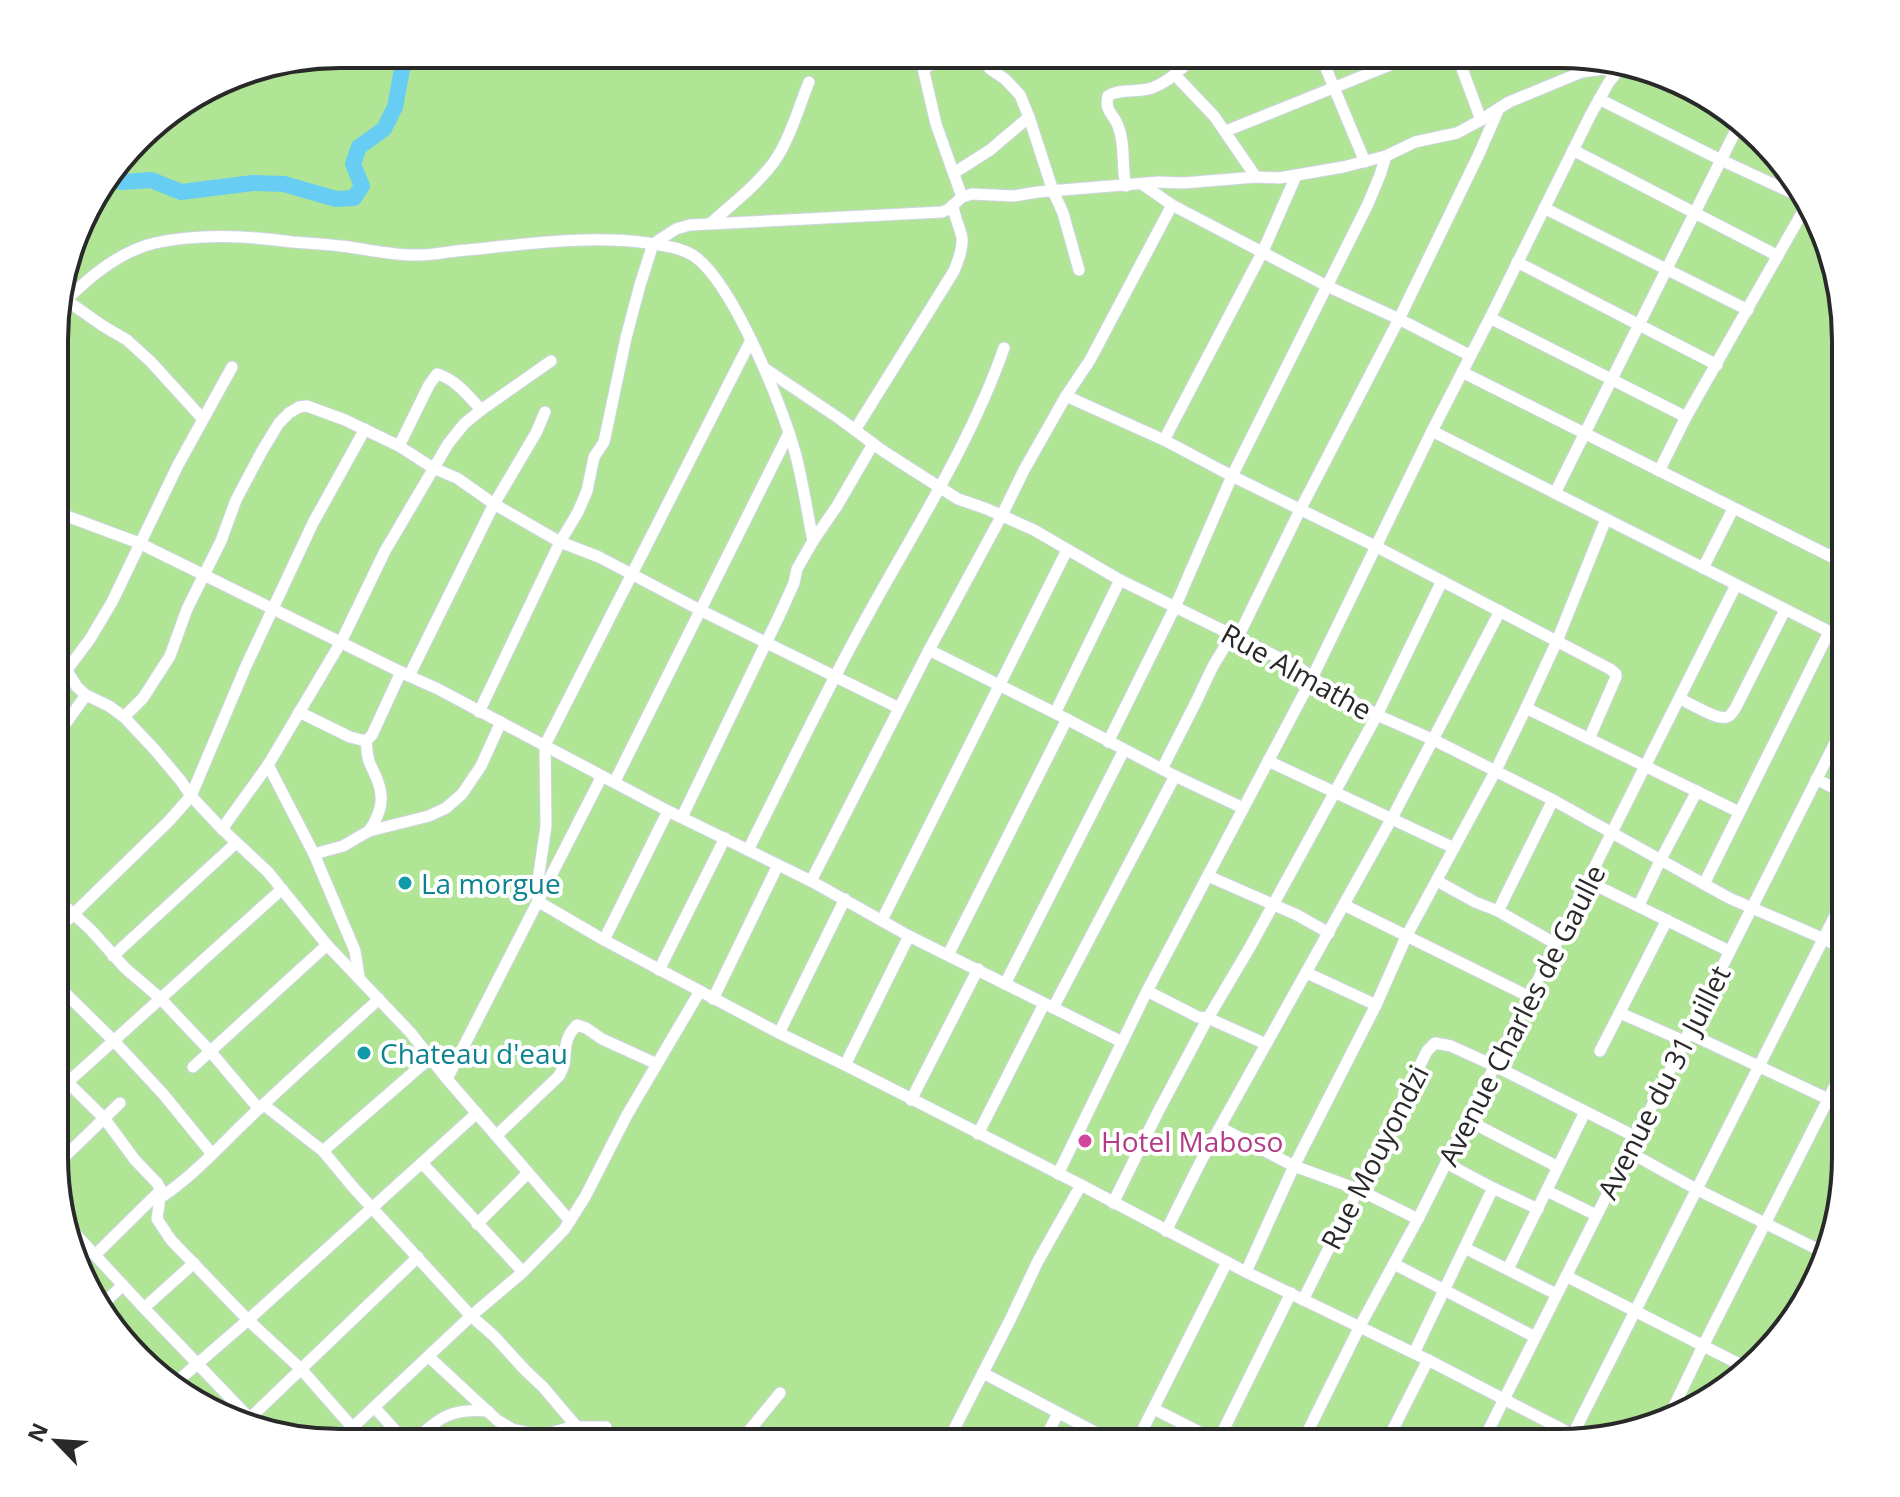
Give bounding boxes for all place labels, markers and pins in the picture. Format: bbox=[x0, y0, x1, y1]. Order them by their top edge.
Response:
place label: La morgue bbox=[421, 864, 561, 902]
marker: La morgue bbox=[396, 874, 414, 892]
place label: Chateau d'eau bbox=[380, 1034, 568, 1072]
marker: Chateau d'eau bbox=[355, 1044, 373, 1062]
place label: Hotel Maboso bbox=[1101, 1122, 1283, 1160]
marker: Hotel Maboso bbox=[1076, 1132, 1094, 1150]

